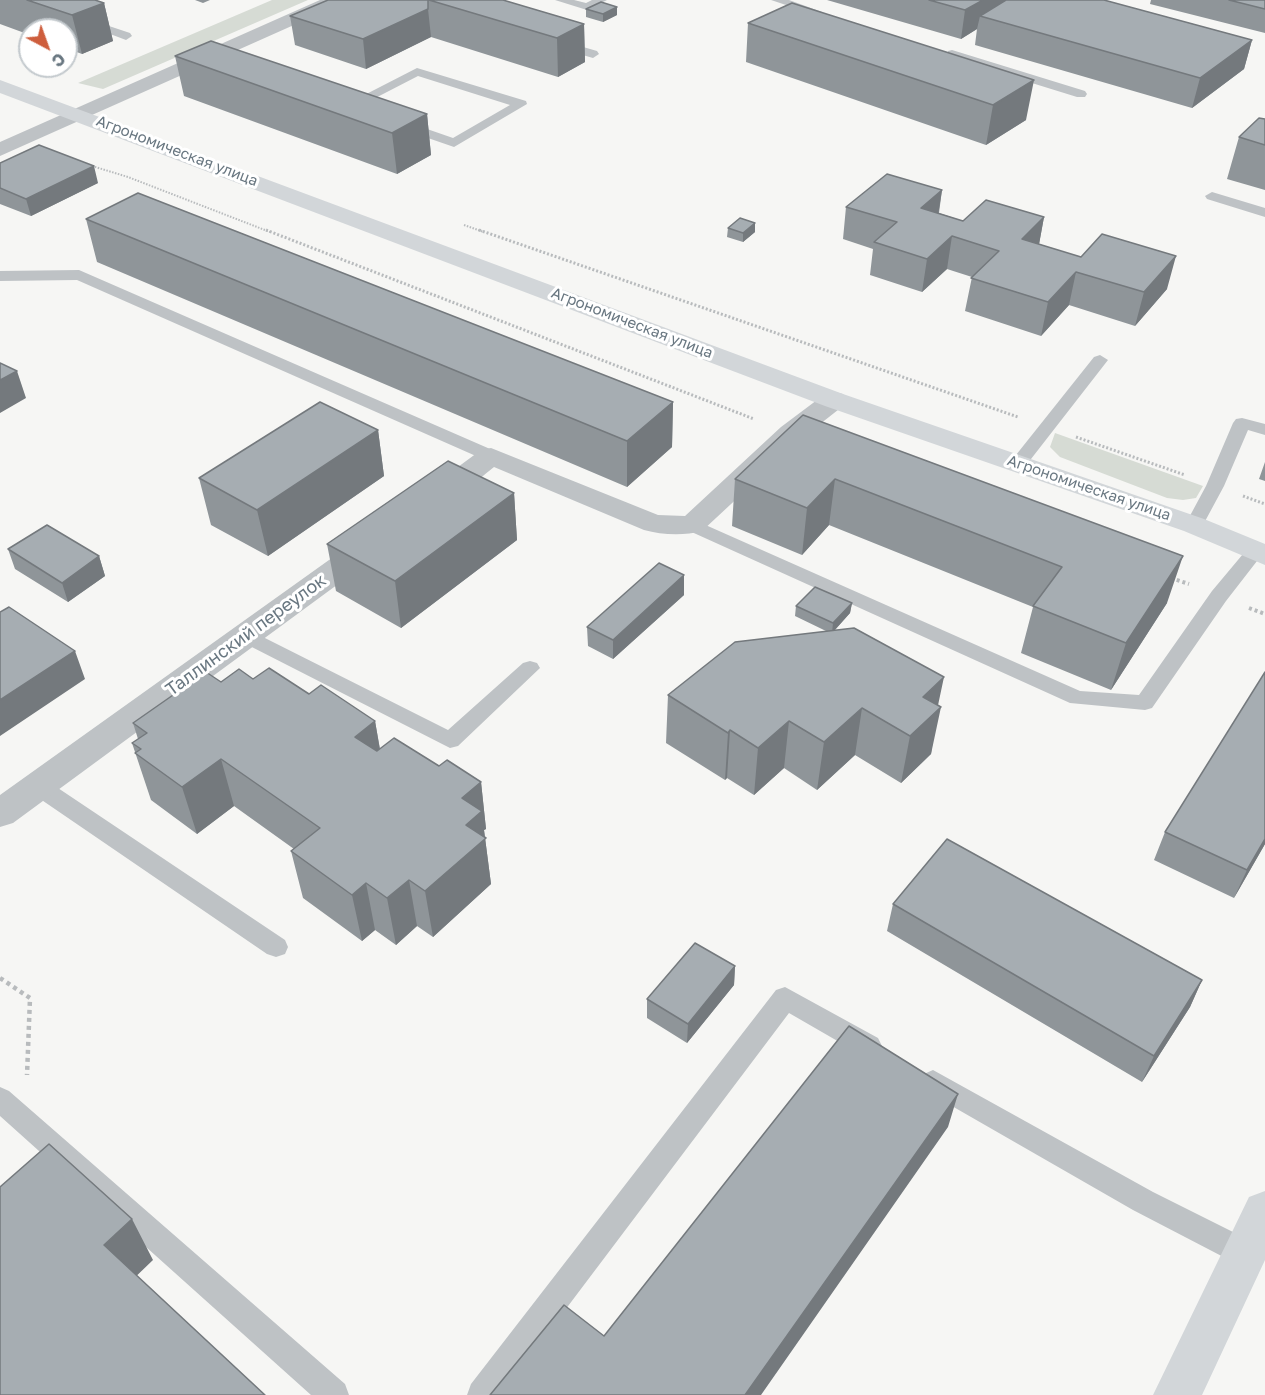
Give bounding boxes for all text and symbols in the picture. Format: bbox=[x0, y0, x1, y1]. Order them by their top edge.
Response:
north arrow bbox=[18, 18, 78, 78]
text: С bbox=[48, 49, 69, 71]
street label: Агрономическая улица bbox=[94, 112, 260, 190]
street label: Агрономическая улица bbox=[549, 284, 715, 362]
street label: Агрономическая улица bbox=[1005, 452, 1173, 524]
street label: Таллинский переулок bbox=[162, 570, 330, 700]

